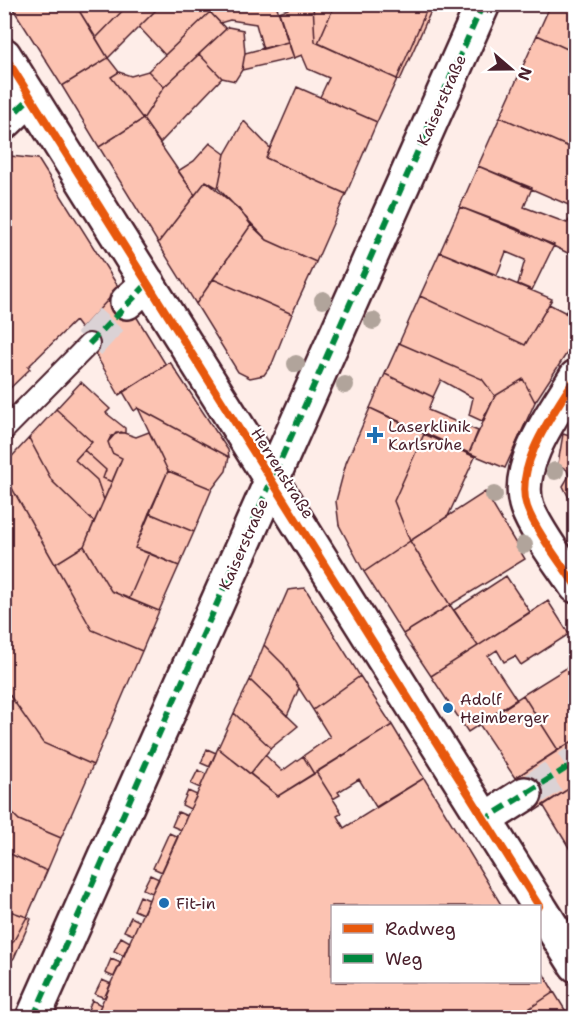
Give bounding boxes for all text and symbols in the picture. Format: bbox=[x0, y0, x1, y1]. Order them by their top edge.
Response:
north arrow bbox=[481, 39, 541, 99]
street label: Kaiserstraße bbox=[412, 51, 471, 149]
text: N bbox=[513, 64, 537, 84]
place label: Laserklinik Karlsruhe bbox=[388, 416, 471, 455]
street label: Herrenstraße bbox=[246, 424, 319, 523]
marker: Laserklinik Karlsruhe bbox=[366, 426, 384, 444]
street label: Kaiserstraße bbox=[214, 495, 273, 593]
place label: Adolf Heimberger bbox=[460, 689, 549, 728]
marker: Adolf Heimberger bbox=[441, 701, 455, 715]
place label: Fit-in bbox=[176, 893, 216, 914]
marker: Fit-in bbox=[157, 896, 171, 910]
legend bbox=[331, 905, 541, 983]
text: Radweg bbox=[385, 917, 456, 941]
text: Weg bbox=[385, 947, 423, 971]

